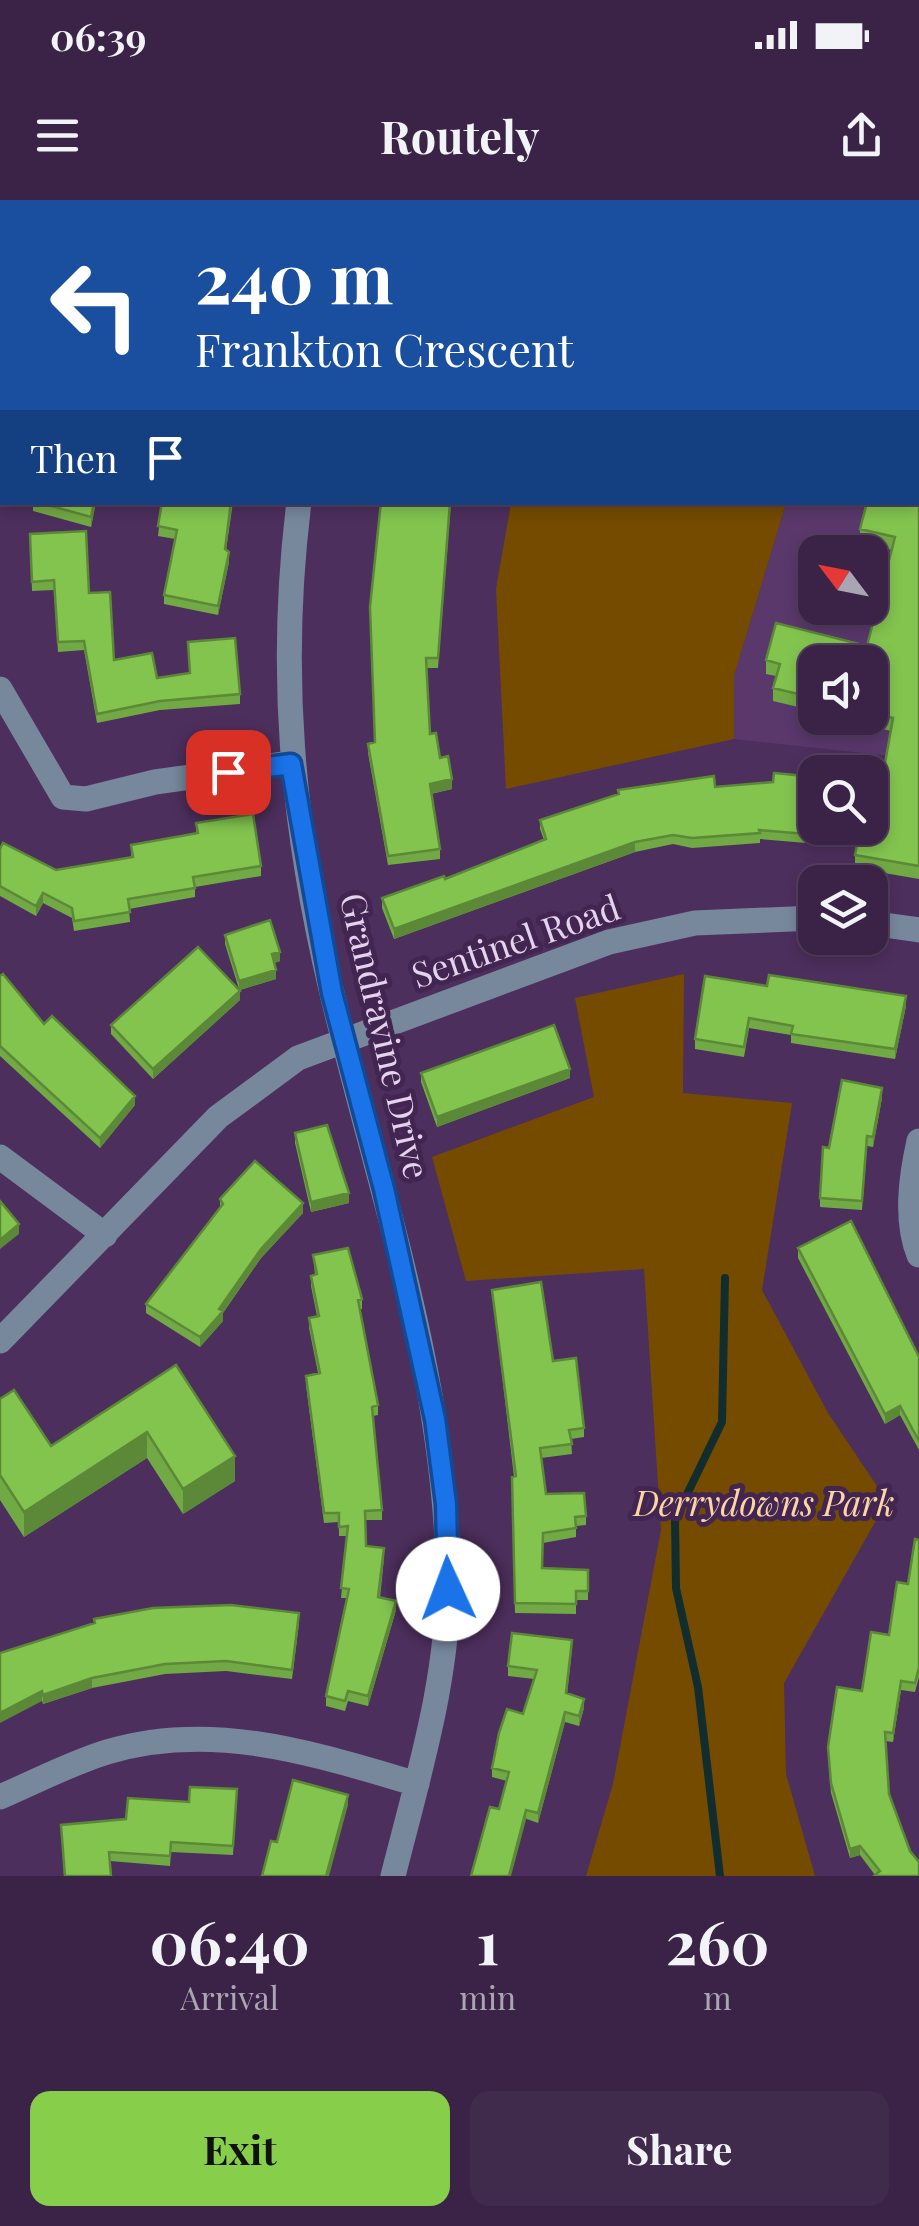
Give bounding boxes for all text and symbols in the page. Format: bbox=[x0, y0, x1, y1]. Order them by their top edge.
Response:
text: 06:39 bbox=[50, 10, 146, 61]
text: Routely bbox=[380, 105, 539, 165]
icon: menu bbox=[30, 108, 85, 163]
icon: share bbox=[834, 108, 889, 163]
text: 240 m bbox=[195, 228, 393, 322]
icon: left bbox=[30, 240, 160, 370]
text: Frankton Crescent bbox=[195, 318, 574, 378]
icon: arrive bbox=[138, 430, 193, 485]
text: Then bbox=[30, 432, 118, 483]
north arrow bbox=[798, 535, 888, 625]
map controls bbox=[798, 535, 888, 955]
button: sound bbox=[798, 645, 888, 735]
pin bbox=[186, 730, 271, 815]
icon: arrive bbox=[201, 745, 256, 800]
button: search bbox=[798, 755, 888, 845]
button: layers bbox=[798, 865, 888, 955]
street label: Sentinel Road bbox=[405, 882, 625, 997]
street label: Grandravine Drive bbox=[331, 888, 442, 1183]
park label: Derrydowns Park bbox=[631, 1478, 895, 1525]
position arrow bbox=[396, 1537, 500, 1641]
text: 06:40 bbox=[150, 1900, 310, 1980]
text: 1 bbox=[476, 1900, 499, 1980]
text: 260 bbox=[666, 1900, 769, 1980]
text: Arrival bbox=[180, 1975, 279, 2018]
text: min bbox=[459, 1975, 516, 2018]
text: m bbox=[703, 1975, 732, 2018]
button: Exit bbox=[30, 2091, 450, 2206]
button: Share bbox=[470, 2091, 889, 2206]

